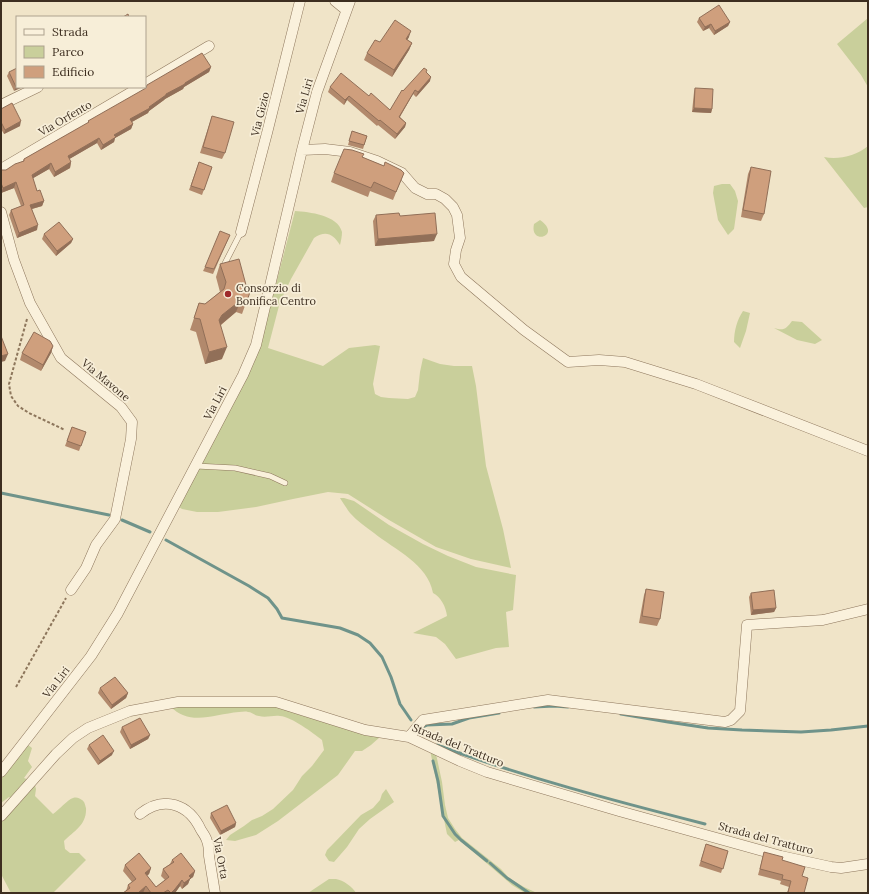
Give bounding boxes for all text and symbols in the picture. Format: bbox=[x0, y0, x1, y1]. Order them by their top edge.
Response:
legend bbox=[16, 16, 146, 88]
text: Strada bbox=[52, 24, 88, 39]
text: Parco bbox=[52, 44, 84, 59]
text: Edificio bbox=[52, 64, 94, 79]
street label: Via Liri bbox=[292, 77, 316, 116]
street label: Via Gizio bbox=[247, 90, 272, 139]
street label: Via Orfento bbox=[35, 97, 94, 139]
place label: Consorzio di Bonifica Centro bbox=[236, 281, 316, 308]
marker: Consorzio di Bonifica Centro bbox=[223, 289, 233, 299]
street label: Via Mavone bbox=[78, 355, 133, 404]
street label: Via Liri bbox=[200, 384, 230, 423]
street label: Via Liri bbox=[39, 664, 73, 701]
street label: Strada del Tratturo bbox=[410, 720, 506, 770]
street label: Strada del Tratturo bbox=[717, 819, 815, 857]
street label: Via Orta bbox=[210, 835, 232, 880]

